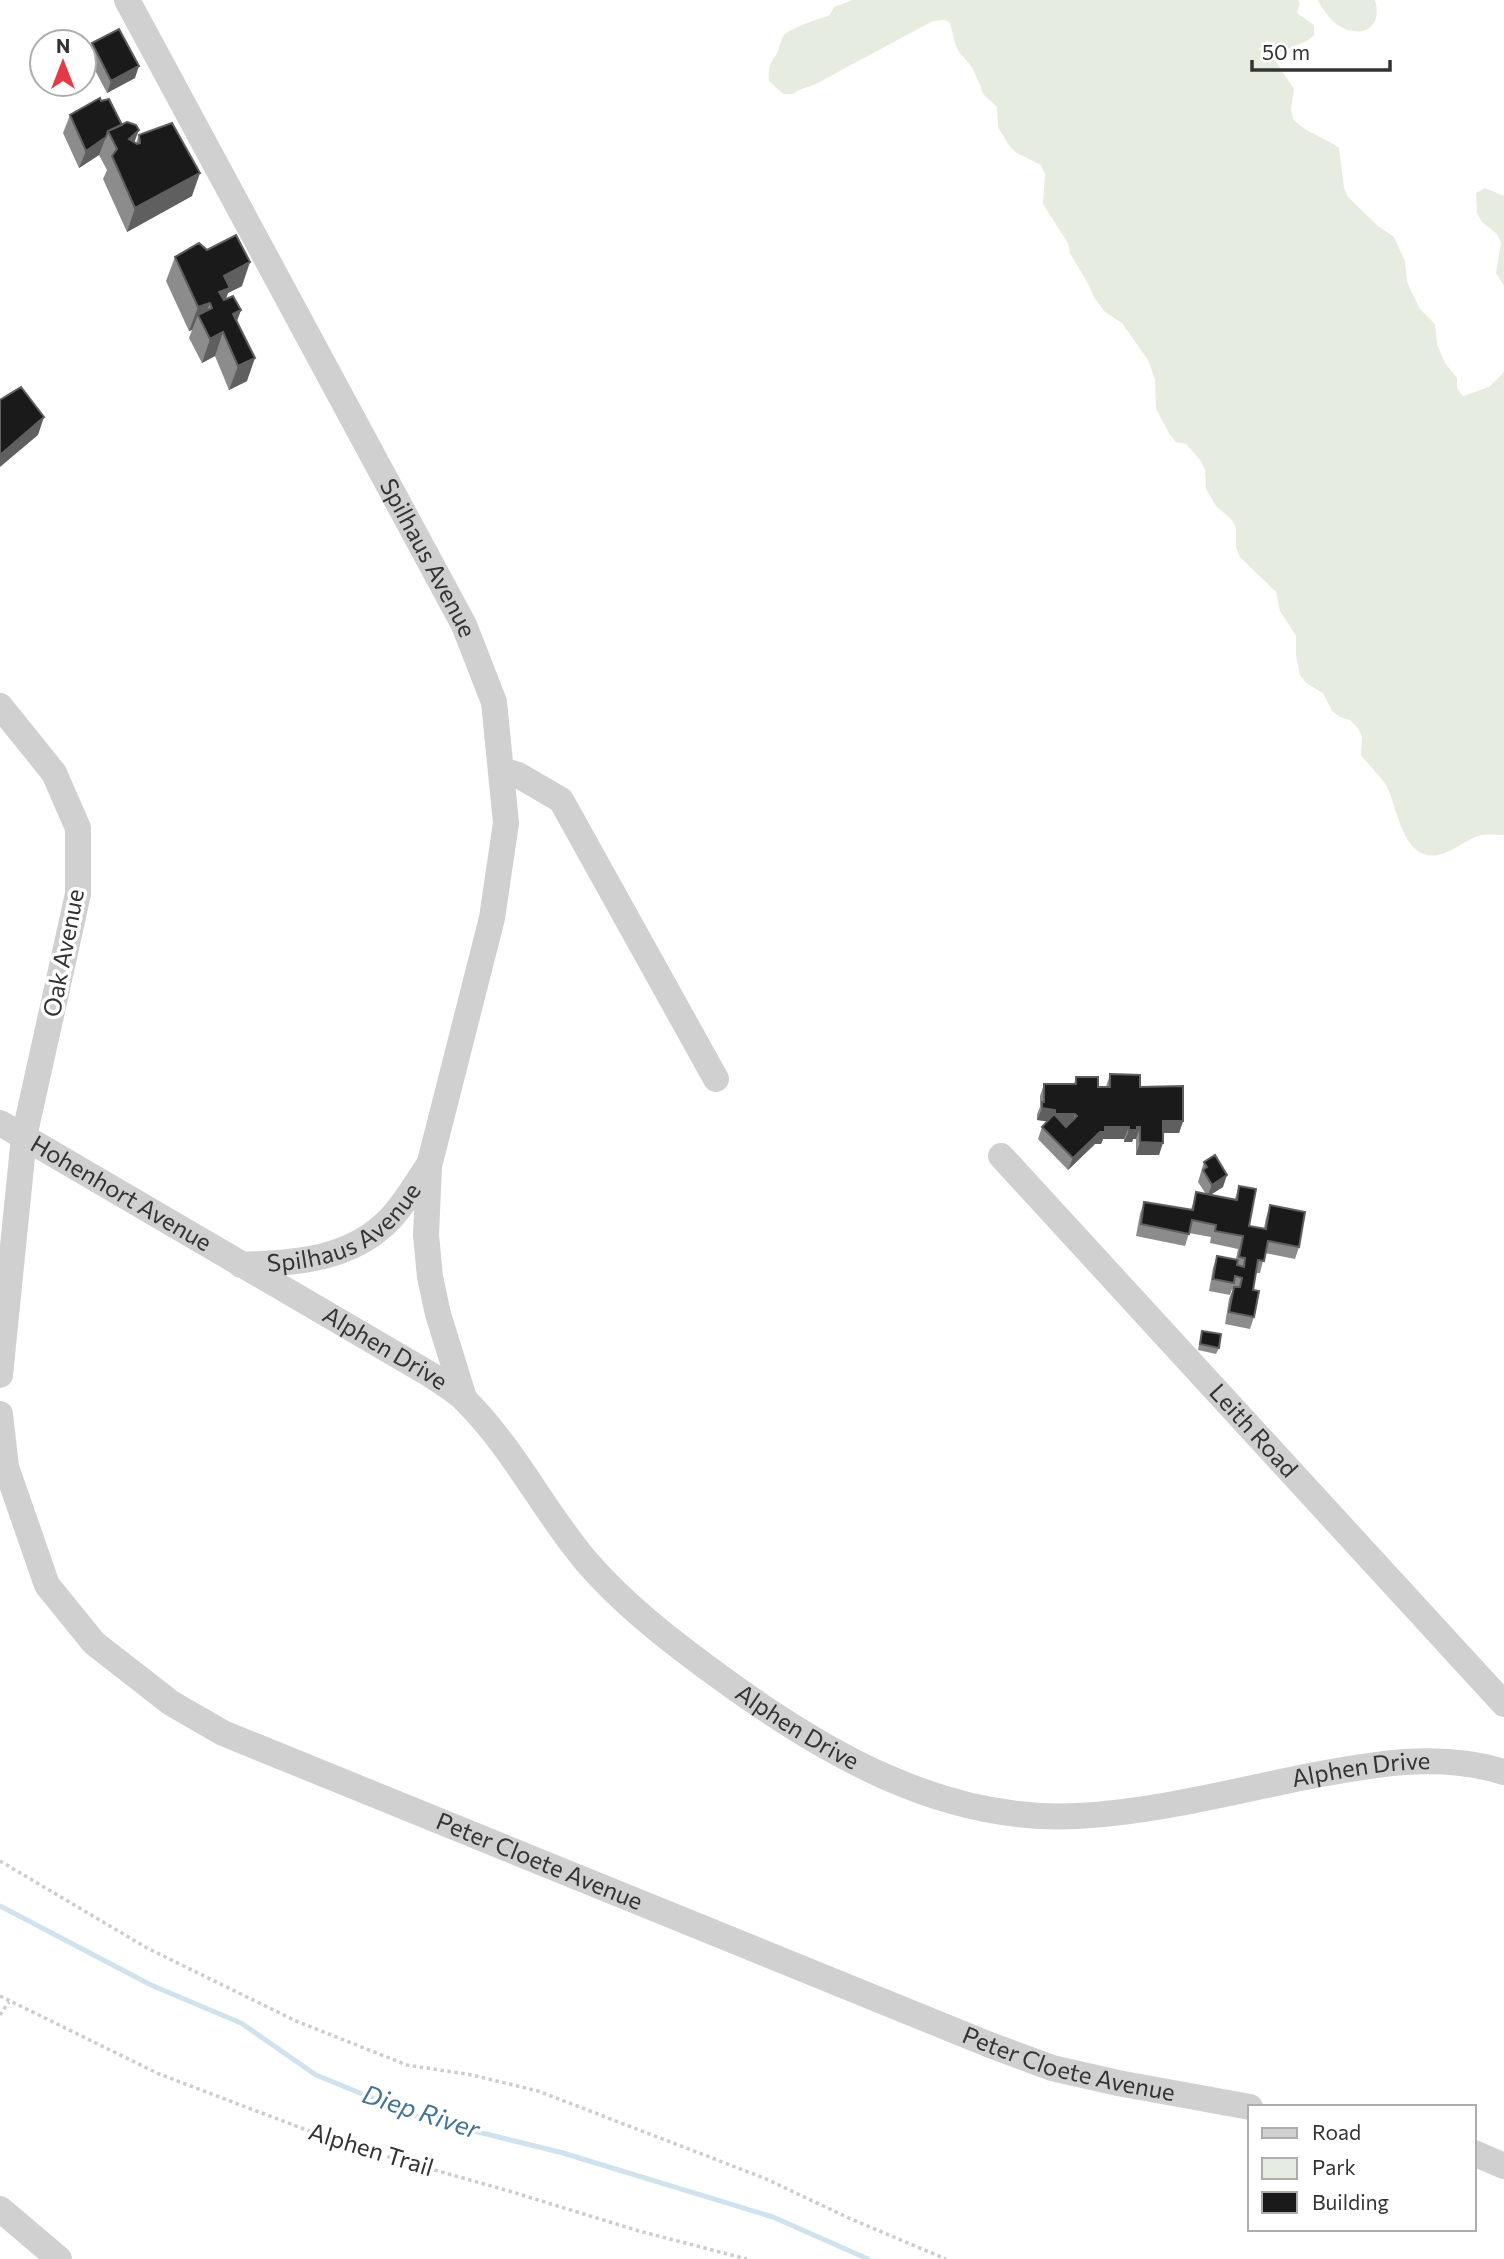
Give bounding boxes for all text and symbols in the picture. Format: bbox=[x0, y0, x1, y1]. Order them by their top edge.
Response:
north arrow bbox=[28, 28, 98, 98]
scale bar bbox=[1252, 28, 1390, 72]
text: N bbox=[56, 34, 70, 57]
text: 50 m bbox=[1262, 39, 1310, 64]
street label: Spilhaus Avenue bbox=[375, 473, 483, 641]
street label: Oak Avenue bbox=[36, 886, 89, 1019]
street label: Hohenhort Avenue bbox=[26, 1128, 217, 1257]
street label: Spilhaus Avenue bbox=[266, 1177, 426, 1277]
street label: Alphen Drive bbox=[318, 1299, 454, 1395]
street label: Leith Road bbox=[1204, 1377, 1305, 1483]
street label: Alphen Drive bbox=[731, 1677, 864, 1775]
street label: Alphen Drive bbox=[1289, 1745, 1431, 1792]
street label: Peter Cloete Avenue bbox=[432, 1805, 647, 1915]
street label: Peter Cloete Avenue bbox=[959, 2019, 1178, 2106]
water label: Diep River bbox=[359, 2077, 485, 2145]
legend bbox=[1248, 2105, 1476, 2231]
street label: Alphen Trail bbox=[305, 2116, 437, 2181]
text: Road bbox=[1312, 2119, 1361, 2144]
text: Park bbox=[1312, 2154, 1356, 2179]
text: Building bbox=[1312, 2189, 1389, 2214]

